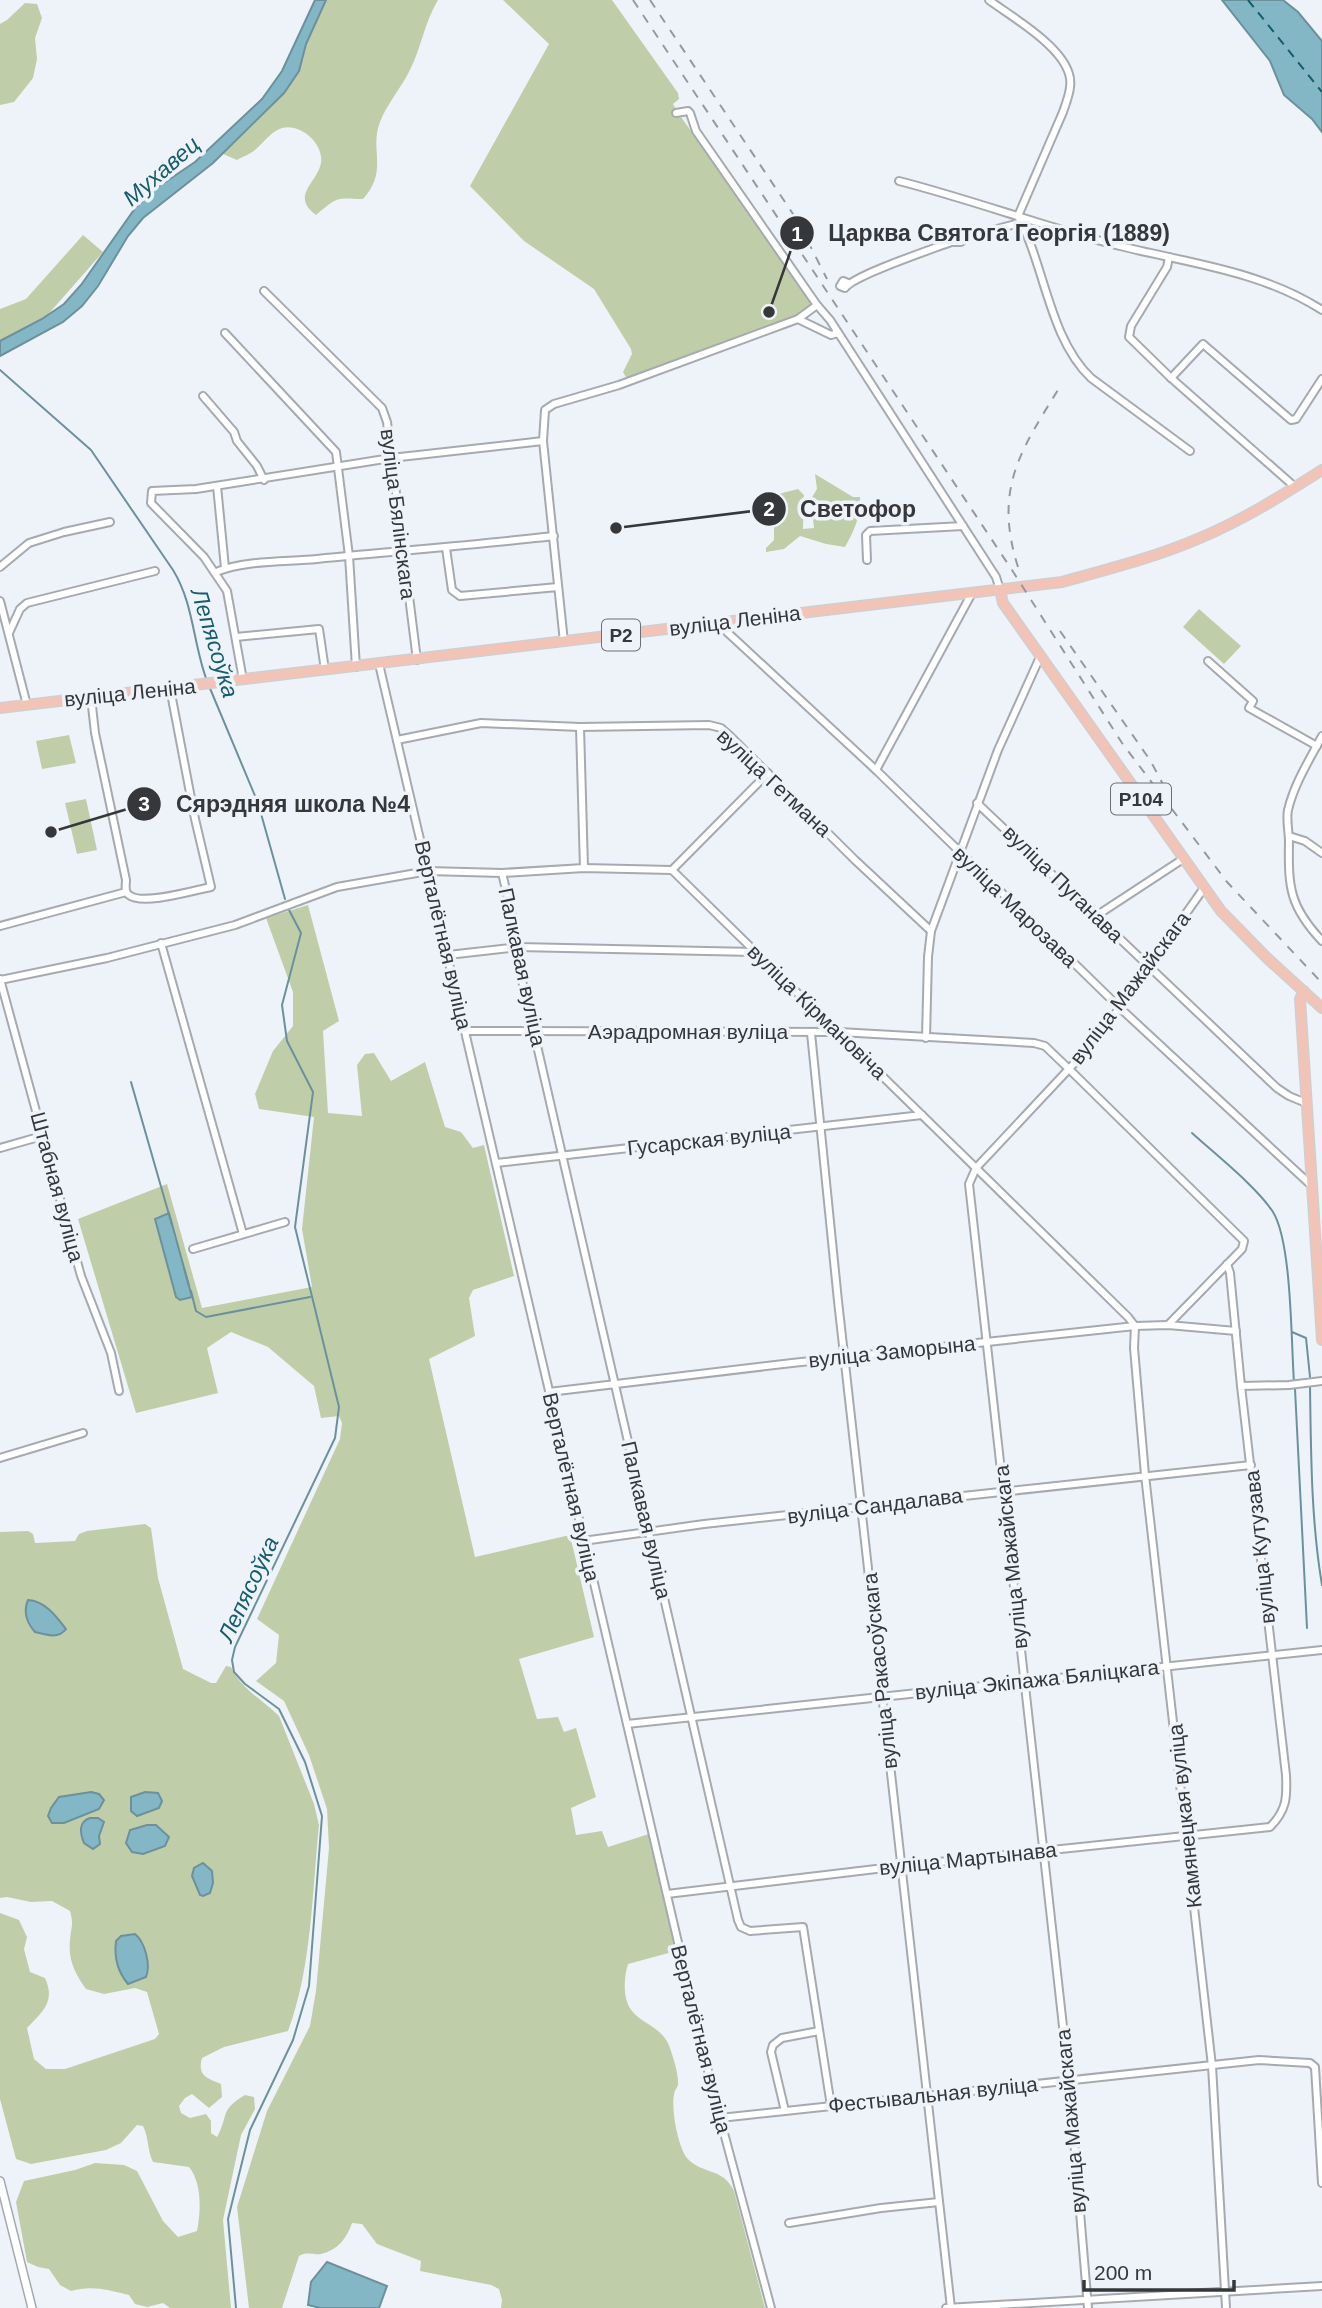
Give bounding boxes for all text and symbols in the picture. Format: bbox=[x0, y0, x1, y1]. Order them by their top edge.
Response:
water label: Мухавец bbox=[118, 131, 204, 211]
callout: Царква Святога Георгія (1889) bbox=[779, 211, 1184, 255]
text: Царква Святога Георгія (1889) bbox=[828, 220, 1170, 246]
text: 1 bbox=[791, 222, 803, 245]
street label: вуліца Бялінскага bbox=[377, 427, 420, 601]
callout: Светофор bbox=[751, 487, 930, 531]
text: Светофор bbox=[800, 496, 916, 522]
text: 2 bbox=[763, 497, 775, 520]
water label: Лепясоўка bbox=[185, 583, 244, 701]
street label: вуліца Леніна bbox=[668, 601, 802, 640]
road number: Р2 bbox=[602, 620, 640, 650]
street label: вуліца Леніна bbox=[63, 674, 197, 711]
street label: вуліца Гетмана bbox=[713, 724, 836, 841]
callout: Сярэдняя школа №4 bbox=[127, 782, 424, 826]
road number: Р104 bbox=[1111, 784, 1171, 814]
text: Сярэдняя школа №4 bbox=[176, 791, 410, 817]
text: 3 bbox=[138, 792, 150, 815]
street label: вуліца Пуганава bbox=[999, 821, 1128, 947]
street label: Верталётная вуліца bbox=[411, 838, 477, 1032]
street label: вуліца Марозава bbox=[949, 842, 1082, 972]
street label: Палкавая вуліца bbox=[494, 886, 551, 1049]
street label: вуліца Мажайскага bbox=[1065, 907, 1195, 1068]
street label: вуліца Кірмановіча bbox=[743, 940, 892, 1084]
street label: Аэрадромная вуліца bbox=[588, 1020, 789, 1043]
street label: Штабная вуліца bbox=[26, 1109, 89, 1265]
street label: Гусарская вуліца bbox=[626, 1119, 792, 1160]
street label: вуліца Заморына bbox=[807, 1331, 977, 1372]
street label: Верталётная вуліца bbox=[539, 1390, 605, 1584]
street label: Палкавая вуліца bbox=[617, 1439, 676, 1601]
street label: вуліца Мажайскага bbox=[989, 1464, 1032, 1650]
street label: вуліца Кутузава bbox=[1240, 1469, 1279, 1625]
street label: вуліца Сандалава bbox=[786, 1483, 964, 1528]
water label: Лепясоўка bbox=[212, 1532, 284, 1647]
street label: вуліца Ракасоўскага bbox=[858, 1572, 901, 1770]
street label: вуліца Экіпажа Бяліцкага bbox=[914, 1655, 1160, 1704]
street label: Камянецкая вуліца bbox=[1163, 1723, 1206, 1909]
street label: вуліца Мартынава bbox=[878, 1838, 1058, 1879]
street label: Верталётная вуліца bbox=[667, 1942, 736, 2136]
street label: вуліца Мажайскага bbox=[1051, 2028, 1090, 2214]
street label: Фестывальная вуліца bbox=[827, 2072, 1039, 2117]
scale bar bbox=[1084, 2248, 1234, 2292]
text: 200 m bbox=[1094, 2261, 1152, 2284]

